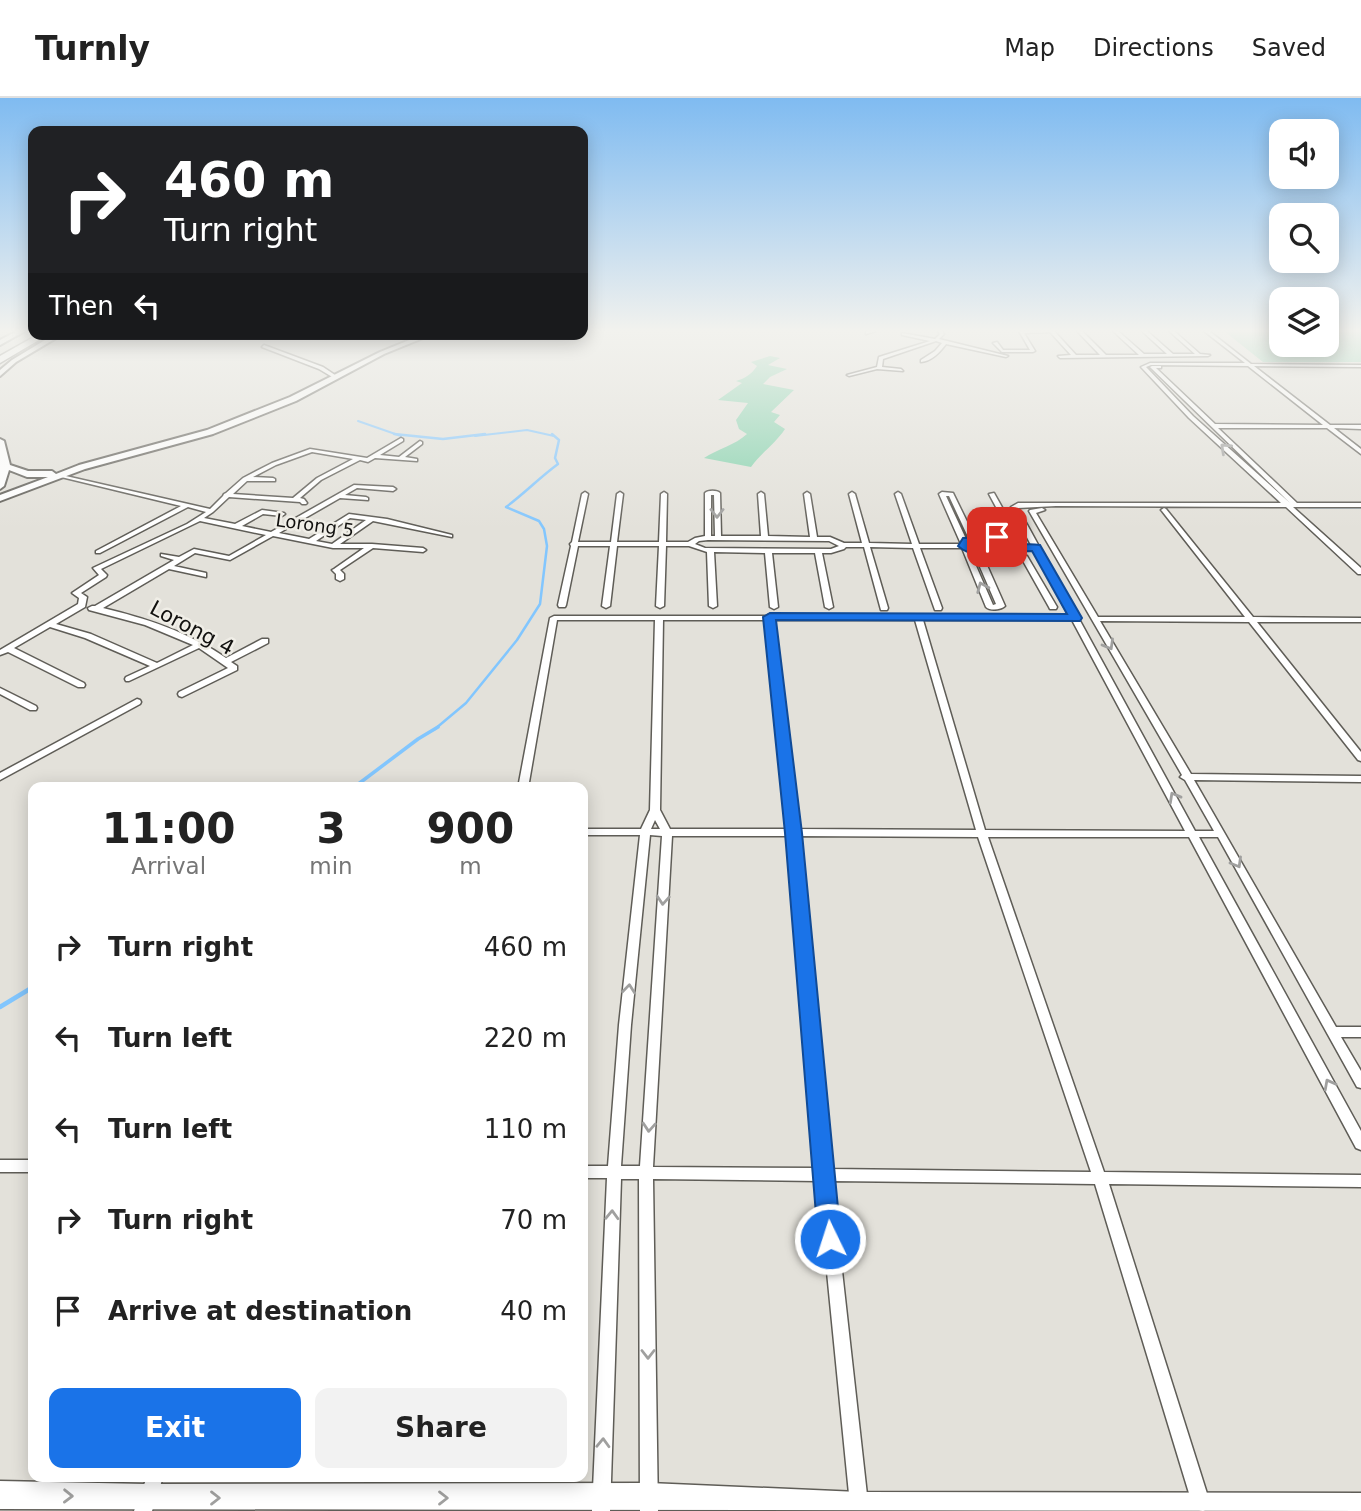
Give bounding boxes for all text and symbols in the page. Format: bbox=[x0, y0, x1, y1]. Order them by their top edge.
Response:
text: Turnly bbox=[35, 29, 150, 68]
text: Map bbox=[1004, 34, 1055, 62]
text: Directions bbox=[1093, 34, 1214, 62]
text: Saved bbox=[1252, 34, 1326, 62]
map controls bbox=[1269, 119, 1339, 357]
button: sound bbox=[1269, 119, 1339, 189]
text: 460 m bbox=[164, 152, 334, 209]
icon: right bbox=[49, 154, 140, 245]
button: search bbox=[1269, 203, 1339, 273]
text: Turn right bbox=[164, 211, 317, 249]
icon: left bbox=[128, 287, 166, 325]
button: layers bbox=[1269, 287, 1339, 357]
text: Then bbox=[49, 291, 114, 321]
one-way arrow bbox=[1220, 444, 1233, 457]
pin bbox=[967, 507, 1027, 567]
one-way arrow bbox=[710, 508, 725, 519]
street label: Lorong 5 bbox=[275, 509, 355, 541]
icon: arrive bbox=[978, 518, 1016, 556]
one-way arrow bbox=[976, 582, 990, 595]
street label: Lorong 4 bbox=[146, 596, 238, 660]
one-way arrow bbox=[1101, 638, 1114, 651]
one-way arrow bbox=[1169, 792, 1182, 805]
text: 11:00 bbox=[102, 804, 236, 853]
text: 3 bbox=[316, 804, 346, 853]
text: 900 bbox=[427, 804, 514, 853]
text: Arrival bbox=[131, 853, 206, 879]
text: min bbox=[309, 853, 353, 879]
text: m bbox=[459, 853, 482, 879]
one-way arrow bbox=[1229, 855, 1242, 868]
one-way arrow bbox=[656, 895, 671, 906]
icon: right bbox=[49, 928, 87, 966]
text: Turn right bbox=[108, 932, 253, 962]
text: 460 m bbox=[484, 932, 567, 962]
one-way arrow bbox=[621, 983, 636, 994]
icon: left bbox=[49, 1019, 87, 1057]
text: Turn left bbox=[108, 1023, 232, 1053]
text: 220 m bbox=[484, 1023, 567, 1053]
one-way arrow bbox=[1323, 1079, 1337, 1091]
icon: left bbox=[49, 1110, 87, 1148]
text: Turn left bbox=[108, 1114, 232, 1144]
text: 110 m bbox=[484, 1114, 567, 1144]
one-way arrow bbox=[642, 1122, 657, 1133]
icon: right bbox=[49, 1201, 87, 1239]
position arrow bbox=[793, 1202, 867, 1276]
text: Turn right bbox=[108, 1205, 253, 1235]
text: 70 m bbox=[500, 1205, 567, 1235]
one-way arrow bbox=[605, 1210, 620, 1221]
icon: arrive bbox=[49, 1292, 87, 1330]
text: Arrive at destination bbox=[108, 1296, 412, 1326]
text: 40 m bbox=[500, 1296, 567, 1326]
one-way arrow bbox=[640, 1350, 656, 1360]
button: Exit bbox=[49, 1388, 301, 1468]
button: Share bbox=[315, 1388, 567, 1468]
one-way arrow bbox=[596, 1437, 611, 1448]
one-way arrow bbox=[63, 1489, 74, 1504]
one-way arrow bbox=[211, 1490, 221, 1506]
one-way arrow bbox=[438, 1490, 449, 1506]

